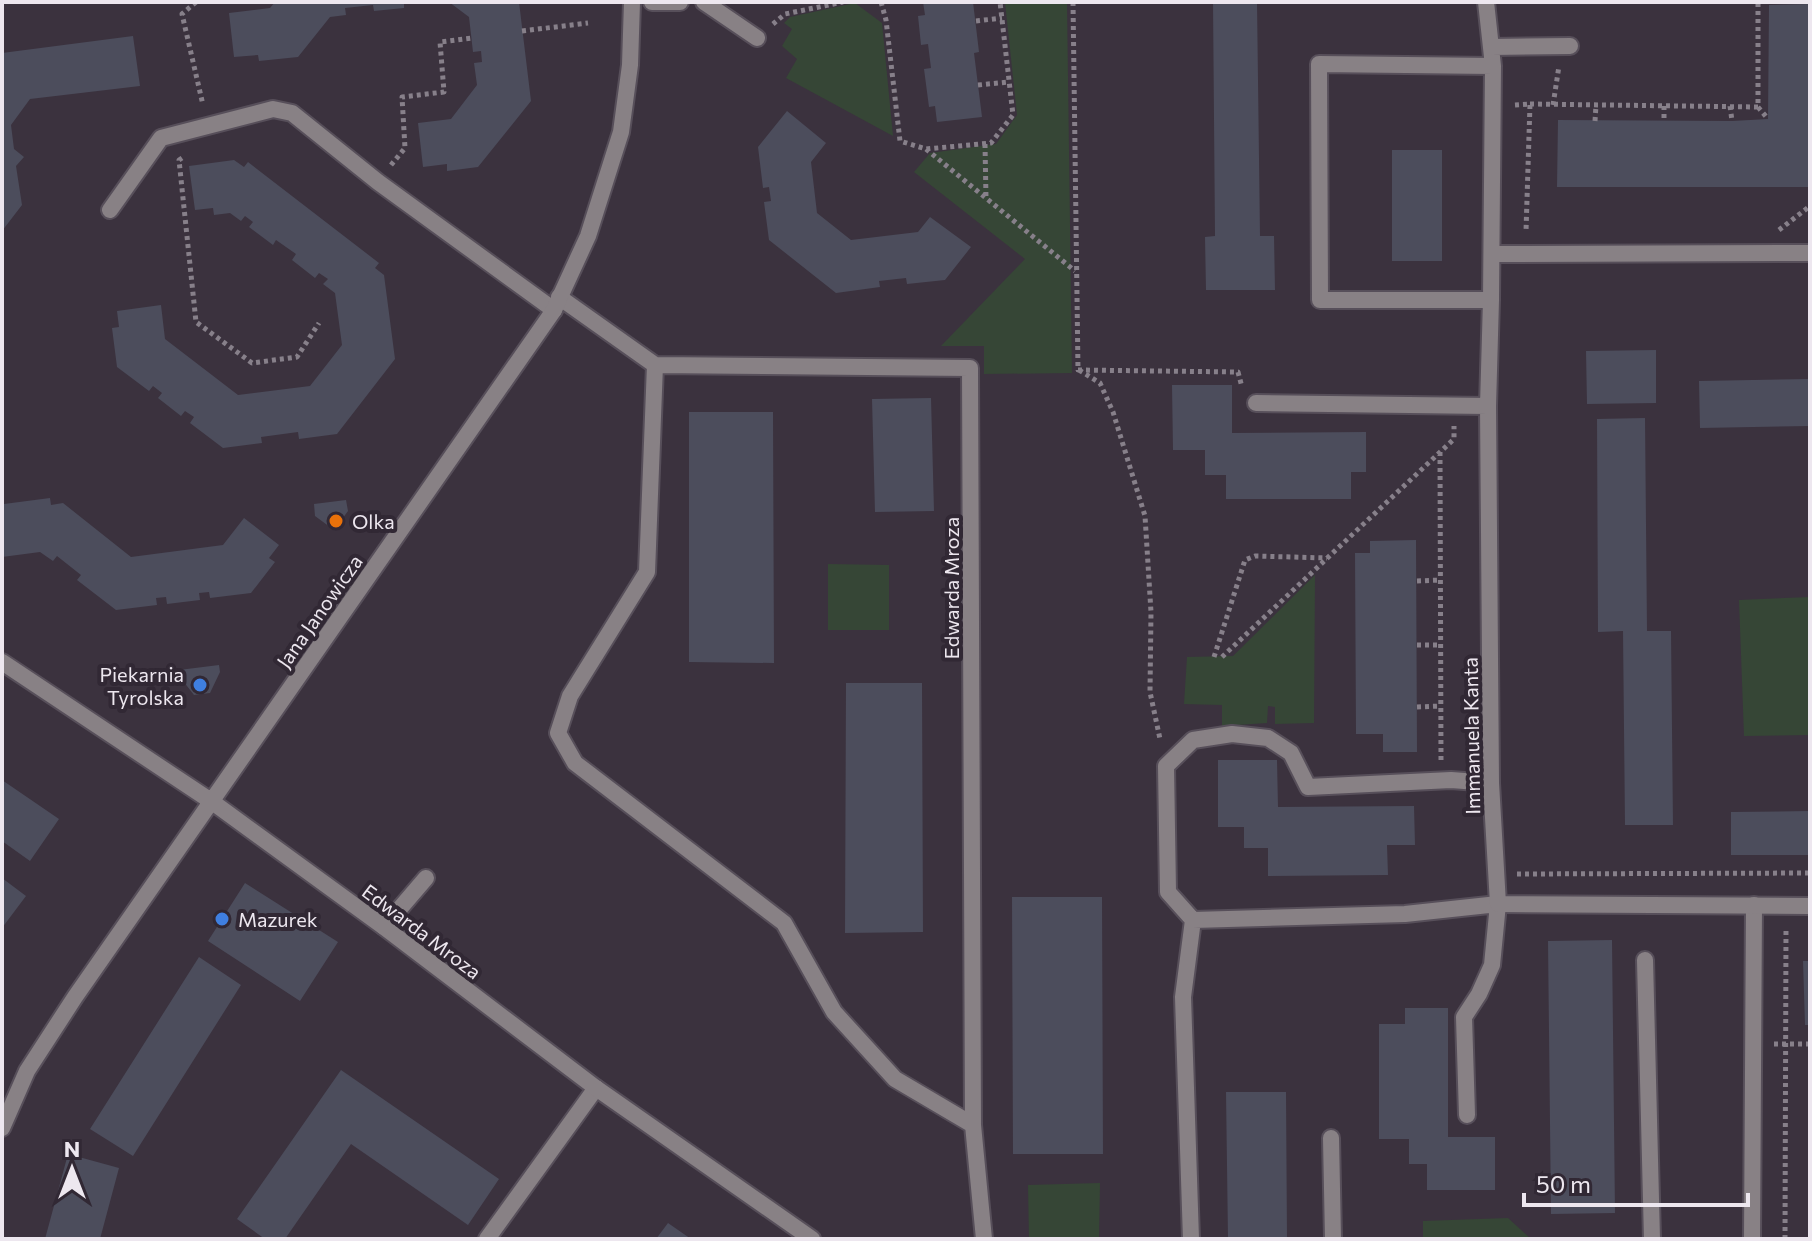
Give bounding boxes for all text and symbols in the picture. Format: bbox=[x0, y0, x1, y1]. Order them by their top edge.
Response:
place label: Olka bbox=[352, 509, 395, 533]
marker: Olka bbox=[327, 512, 345, 530]
street label: Edwarda Mroza bbox=[939, 517, 963, 659]
street label: Jana Janowicza bbox=[271, 550, 367, 672]
street label: Immanuela Kanta bbox=[1458, 657, 1484, 815]
place label: Piekarnia Tyrolska bbox=[99, 662, 184, 709]
marker: Piekarnia Tyrolska bbox=[191, 676, 209, 694]
street label: Edwarda Mroza bbox=[358, 879, 486, 983]
place label: Mazurek bbox=[238, 907, 318, 931]
marker: Mazurek bbox=[213, 910, 231, 928]
north arrow bbox=[32, 1129, 112, 1209]
text: N bbox=[64, 1135, 80, 1162]
scale bar bbox=[1524, 1157, 1748, 1207]
text: 50 m bbox=[1536, 1169, 1591, 1198]

